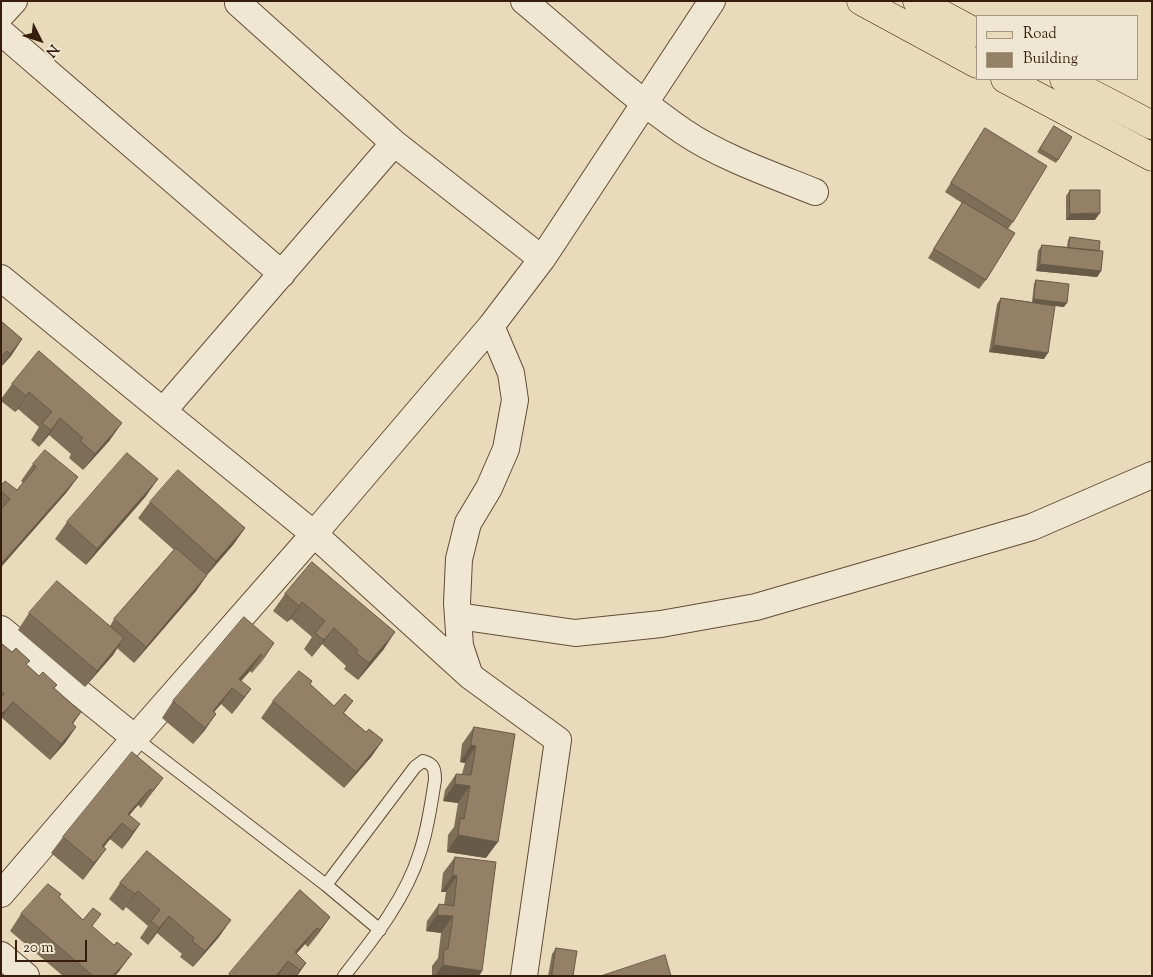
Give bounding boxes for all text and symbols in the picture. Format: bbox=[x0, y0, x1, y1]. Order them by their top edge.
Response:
north arrow bbox=[15, 15, 65, 65]
legend bbox=[976, 15, 1138, 80]
text: Road bbox=[1023, 24, 1057, 45]
text: N bbox=[40, 39, 63, 61]
text: Building bbox=[1023, 49, 1078, 70]
scale bar bbox=[18, 930, 90, 962]
text: 20 m bbox=[23, 938, 54, 959]

